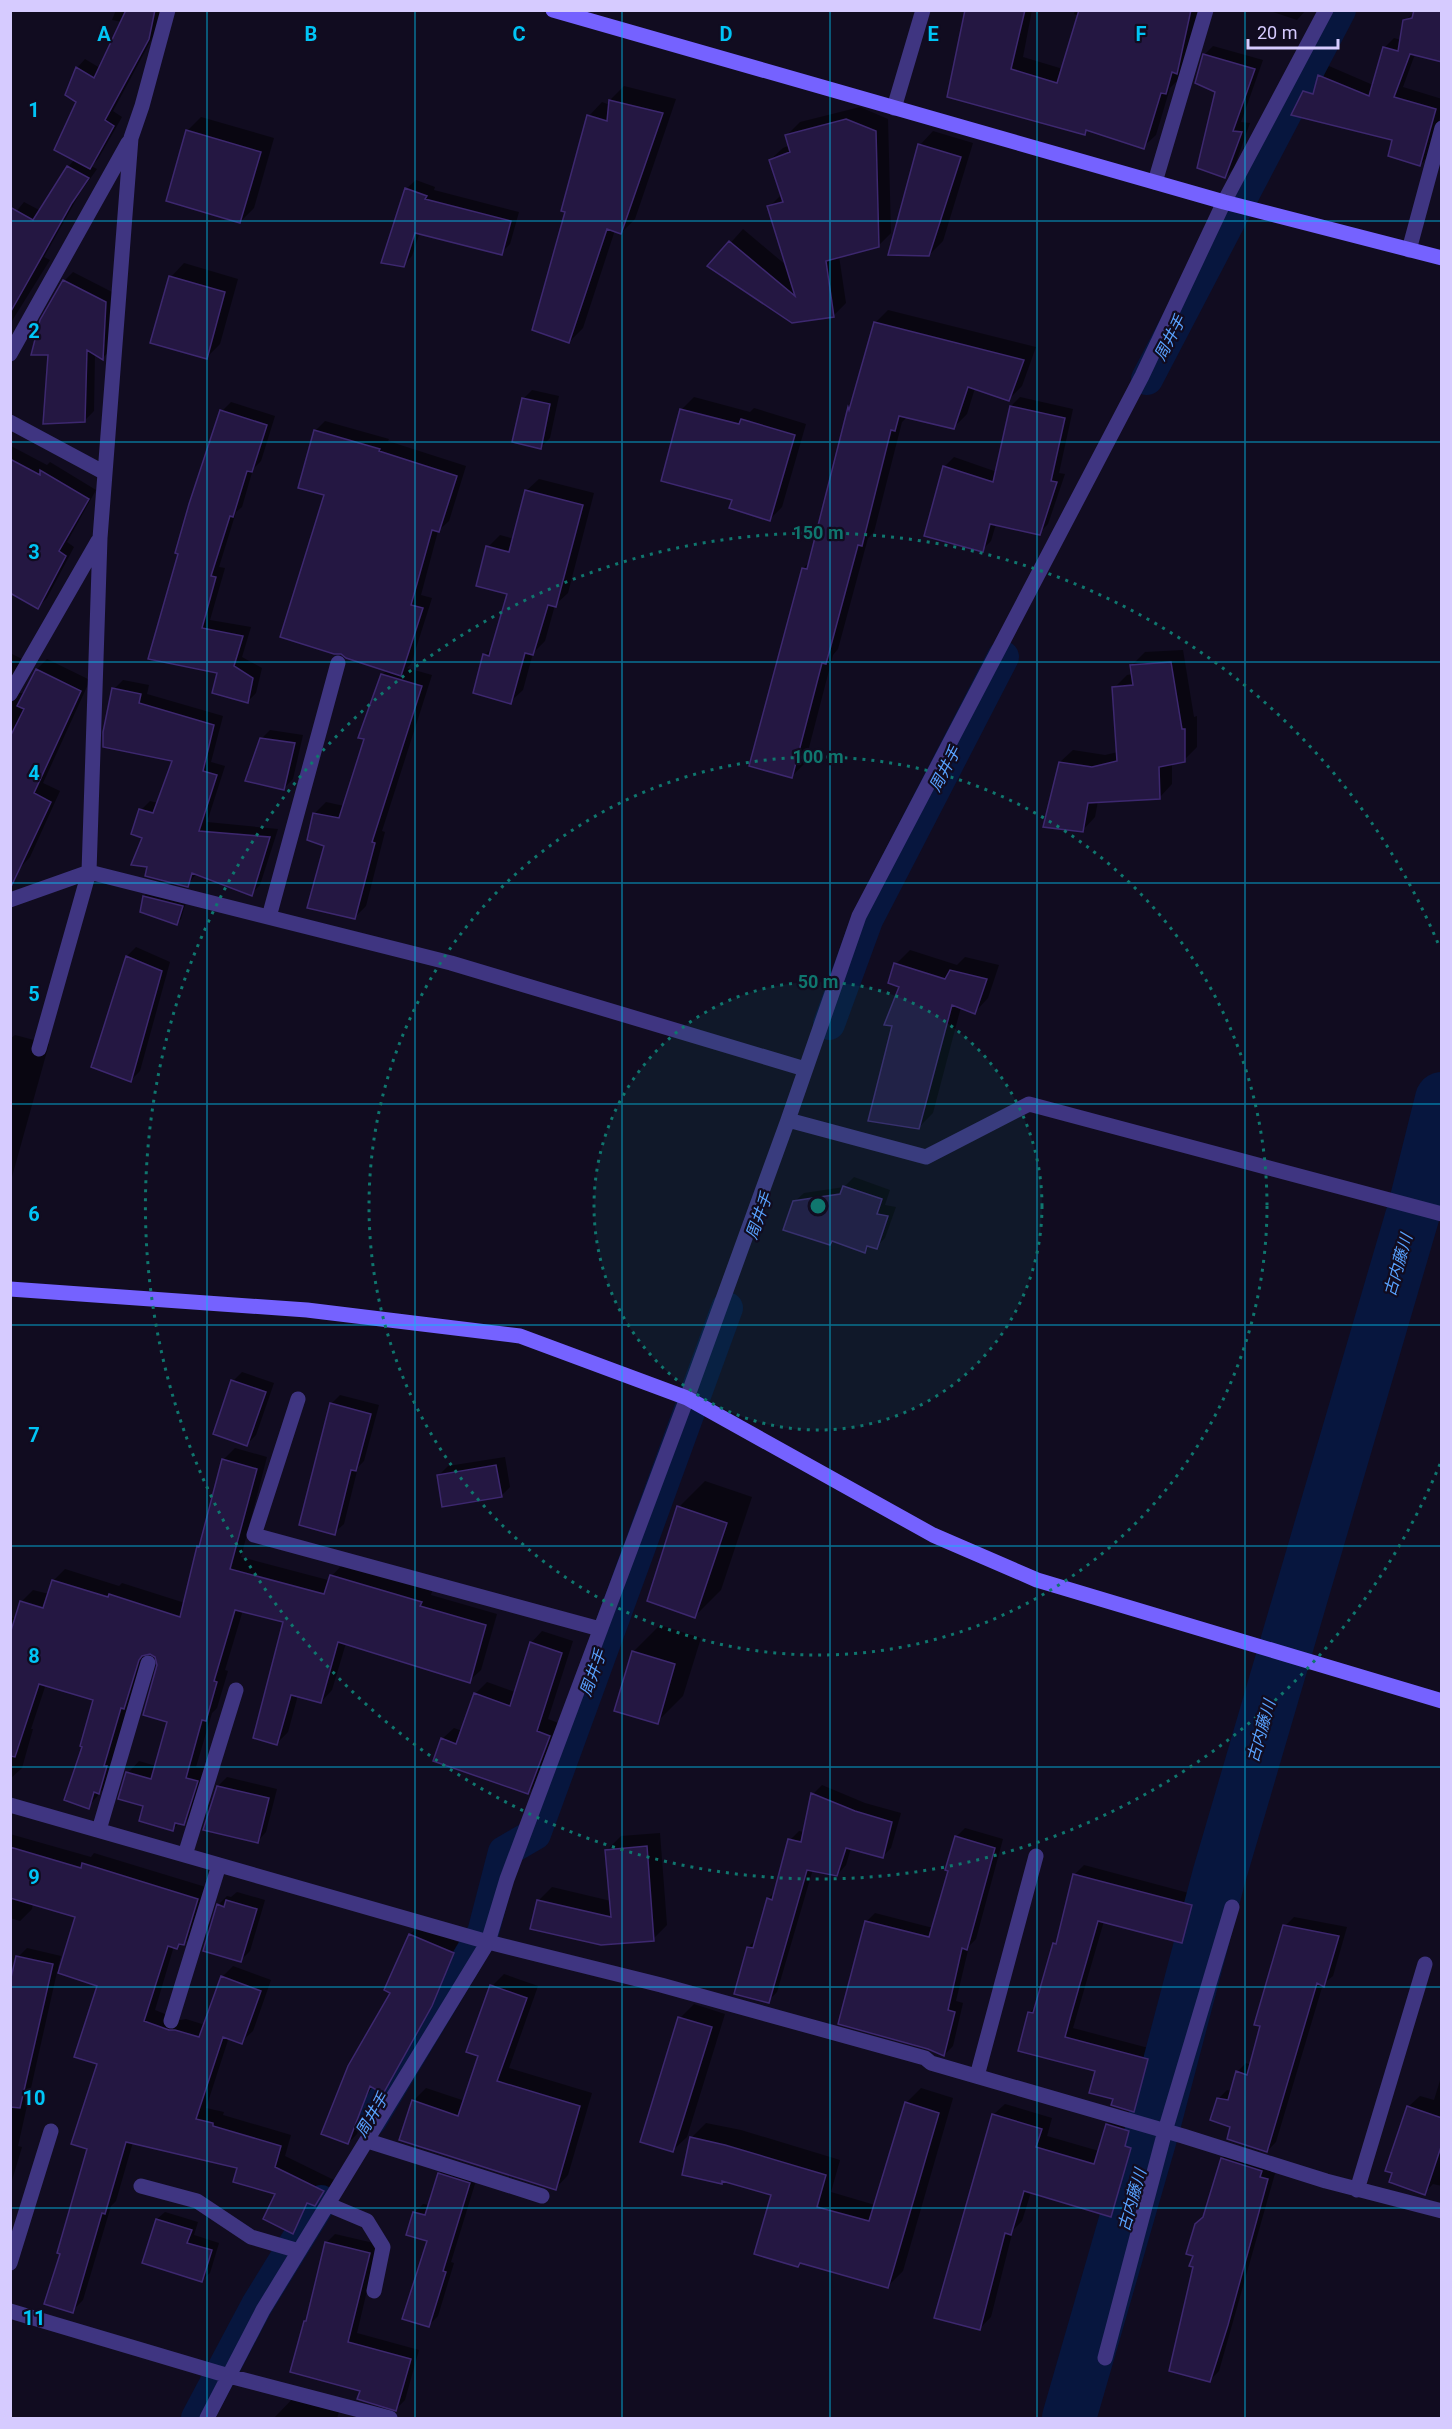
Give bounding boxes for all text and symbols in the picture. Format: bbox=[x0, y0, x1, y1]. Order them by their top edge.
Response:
scale bar bbox=[1248, 12, 1338, 50]
text: A bbox=[97, 22, 111, 46]
text: B bbox=[305, 22, 317, 46]
text: C bbox=[512, 22, 526, 46]
text: D bbox=[720, 22, 733, 46]
text: E bbox=[927, 22, 939, 46]
text: F bbox=[1136, 22, 1147, 46]
text: 20 m bbox=[1257, 22, 1297, 43]
text: 1 bbox=[28, 98, 40, 122]
water label: 周井手 bbox=[1150, 311, 1190, 364]
text: 2 bbox=[28, 319, 40, 343]
text: 150 m bbox=[792, 522, 844, 543]
text: 3 bbox=[28, 540, 40, 564]
water label: 周井手 bbox=[925, 742, 965, 795]
text: 100 m bbox=[792, 746, 844, 767]
text: 4 bbox=[28, 761, 40, 785]
text: 50 m bbox=[798, 971, 838, 992]
text: 5 bbox=[28, 982, 40, 1006]
water label: 周井手 bbox=[742, 1189, 776, 1242]
centre of rings bbox=[808, 1196, 828, 1216]
text: 6 bbox=[28, 1202, 40, 1226]
water label: 古内藤川 bbox=[1380, 1230, 1417, 1298]
text: 7 bbox=[28, 1423, 40, 1447]
text: 8 bbox=[28, 1644, 40, 1668]
water label: 周井手 bbox=[576, 1646, 610, 1699]
water label: 古内藤川 bbox=[1243, 1696, 1280, 1764]
text: 9 bbox=[28, 1865, 40, 1889]
text: 10 bbox=[23, 2086, 45, 2110]
water label: 周井手 bbox=[351, 2089, 393, 2140]
water label: 古内藤川 bbox=[1114, 2165, 1151, 2233]
text: 11 bbox=[23, 2306, 45, 2330]

